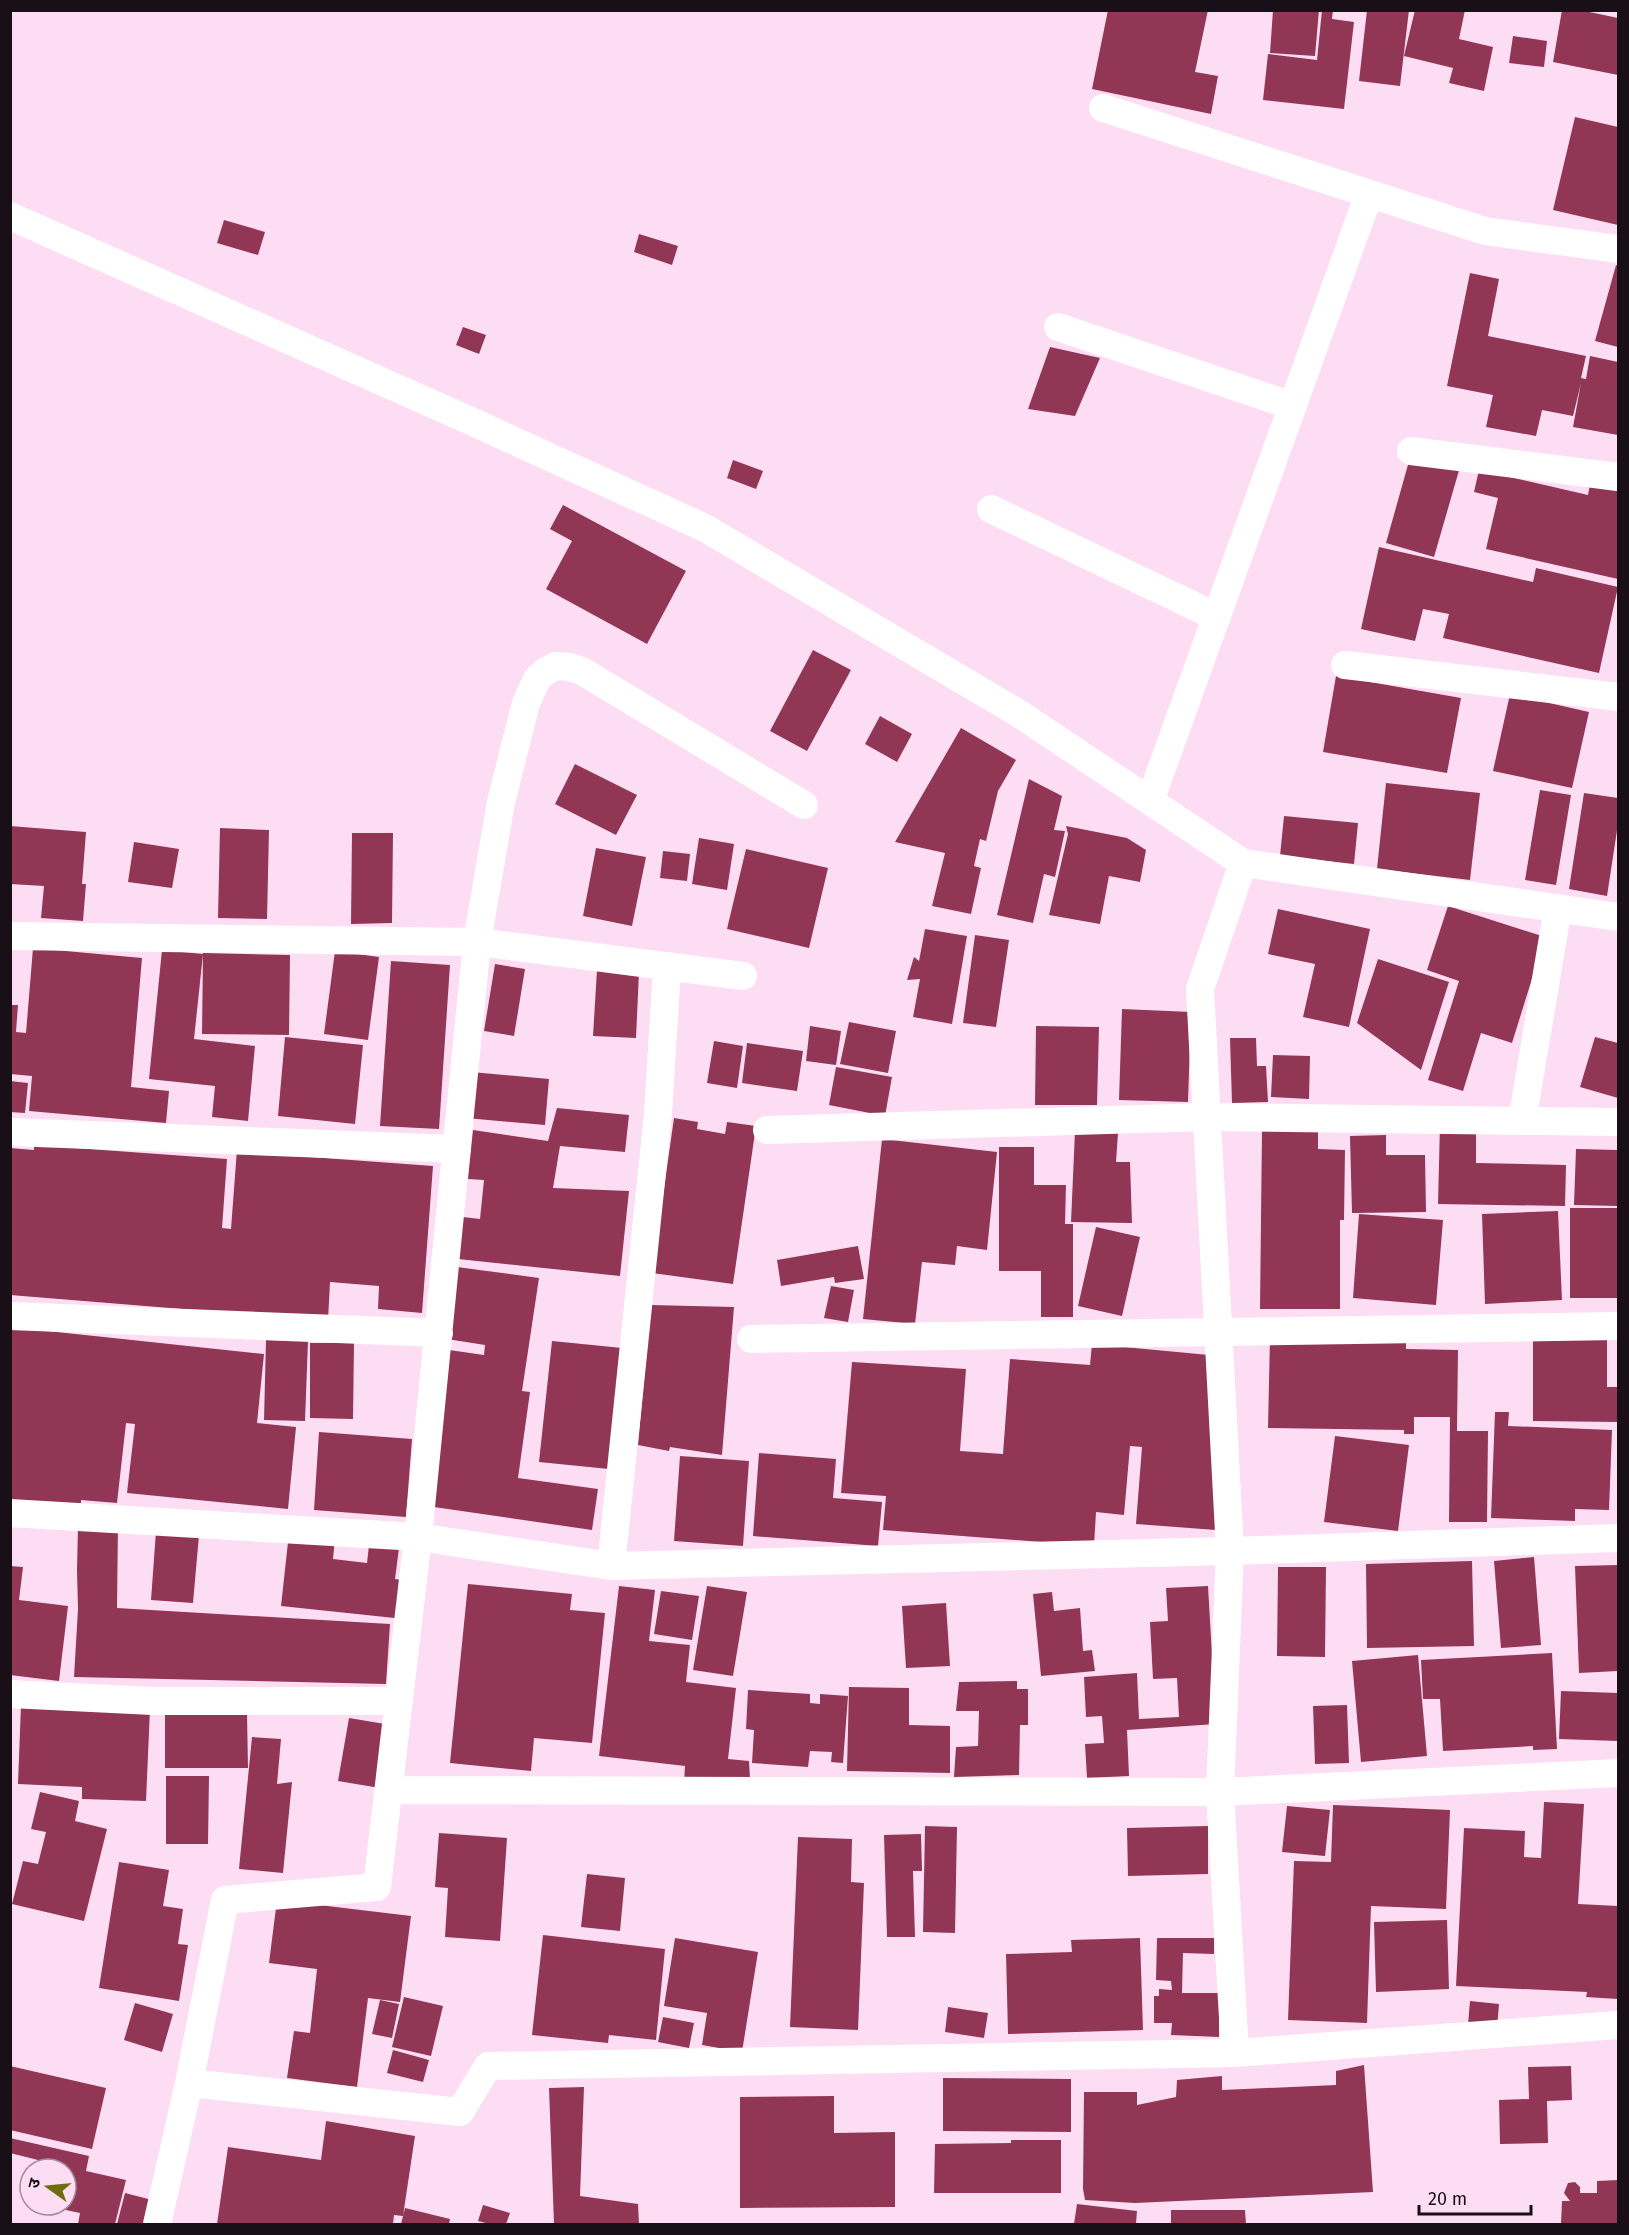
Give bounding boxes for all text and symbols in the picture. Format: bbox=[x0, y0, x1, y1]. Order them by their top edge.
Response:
north arrow bbox=[18, 2157, 78, 2217]
text: उ bbox=[24, 2176, 45, 2190]
scale bar bbox=[1419, 2178, 1532, 2216]
text: 20 m bbox=[1428, 2188, 1467, 2210]

